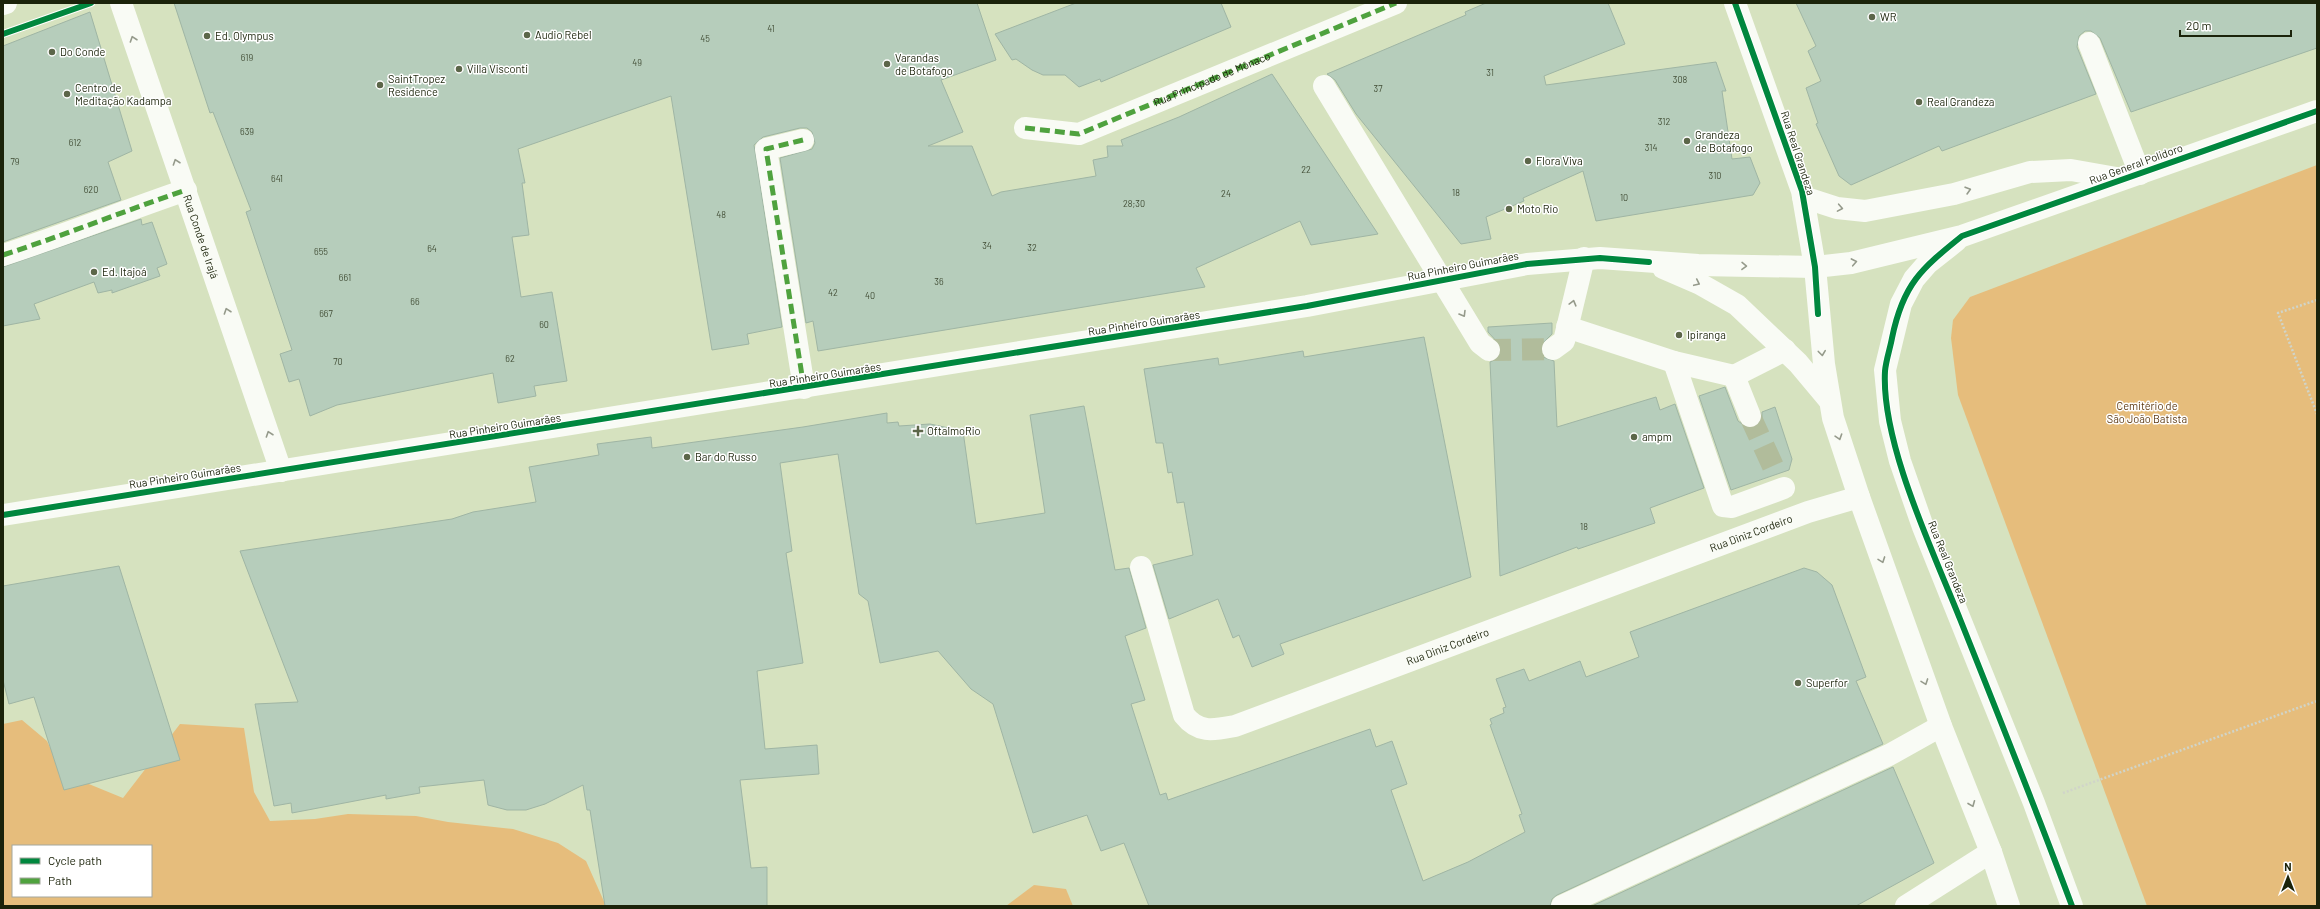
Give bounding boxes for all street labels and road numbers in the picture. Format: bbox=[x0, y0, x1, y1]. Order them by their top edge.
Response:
street label: Rua Principado de Mônaco bbox=[1151, 49, 1272, 109]
street label: Rua Real Grandeza bbox=[1779, 109, 1818, 197]
street label: Rua General Polidoro bbox=[2087, 141, 2184, 187]
street label: Rua Conde de Irajá bbox=[181, 193, 222, 280]
street label: Rua Pinheiro Guimarães bbox=[1406, 248, 1520, 283]
street label: Rua Pinheiro Guimarães bbox=[1087, 307, 1201, 338]
street label: Rua Pinheiro Guimarães bbox=[768, 359, 882, 390]
street label: Rua Pinheiro Guimarães bbox=[448, 410, 562, 441]
street label: Rua Pinheiro Guimarães bbox=[128, 460, 242, 491]
street label: Rua Diniz Cordeiro bbox=[1708, 511, 1794, 554]
street label: Rua Real Grandeza bbox=[1926, 519, 1971, 605]
street label: Rua Diniz Cordeiro bbox=[1404, 625, 1491, 667]

